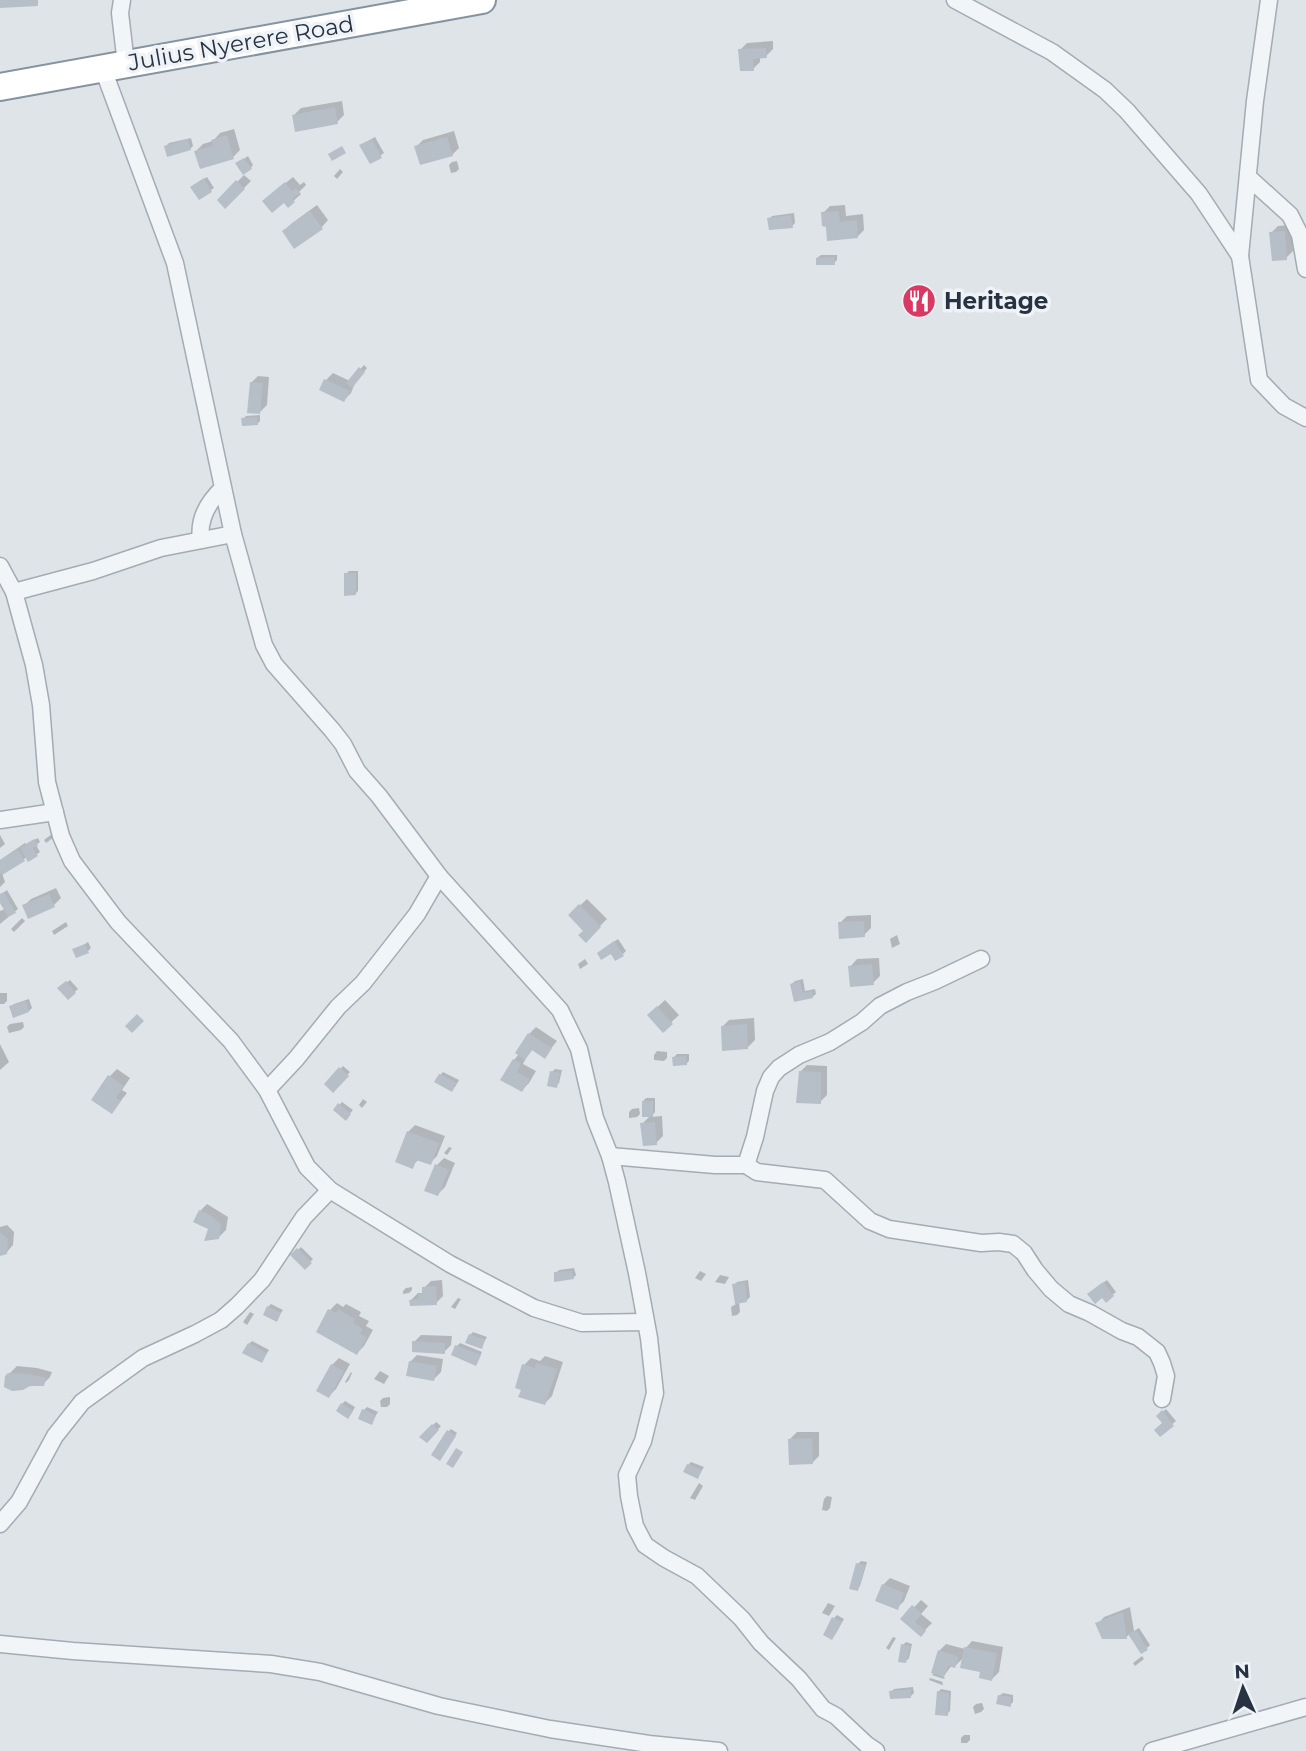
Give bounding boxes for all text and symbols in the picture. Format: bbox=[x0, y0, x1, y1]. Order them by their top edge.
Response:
street label: Julius Nyerere Road bbox=[125, 9, 356, 77]
restaurant icon: Heritage bbox=[900, 282, 938, 320]
place label: Heritage bbox=[944, 287, 1048, 315]
north arrow bbox=[1208, 1653, 1278, 1723]
text: N bbox=[1234, 1660, 1250, 1683]

